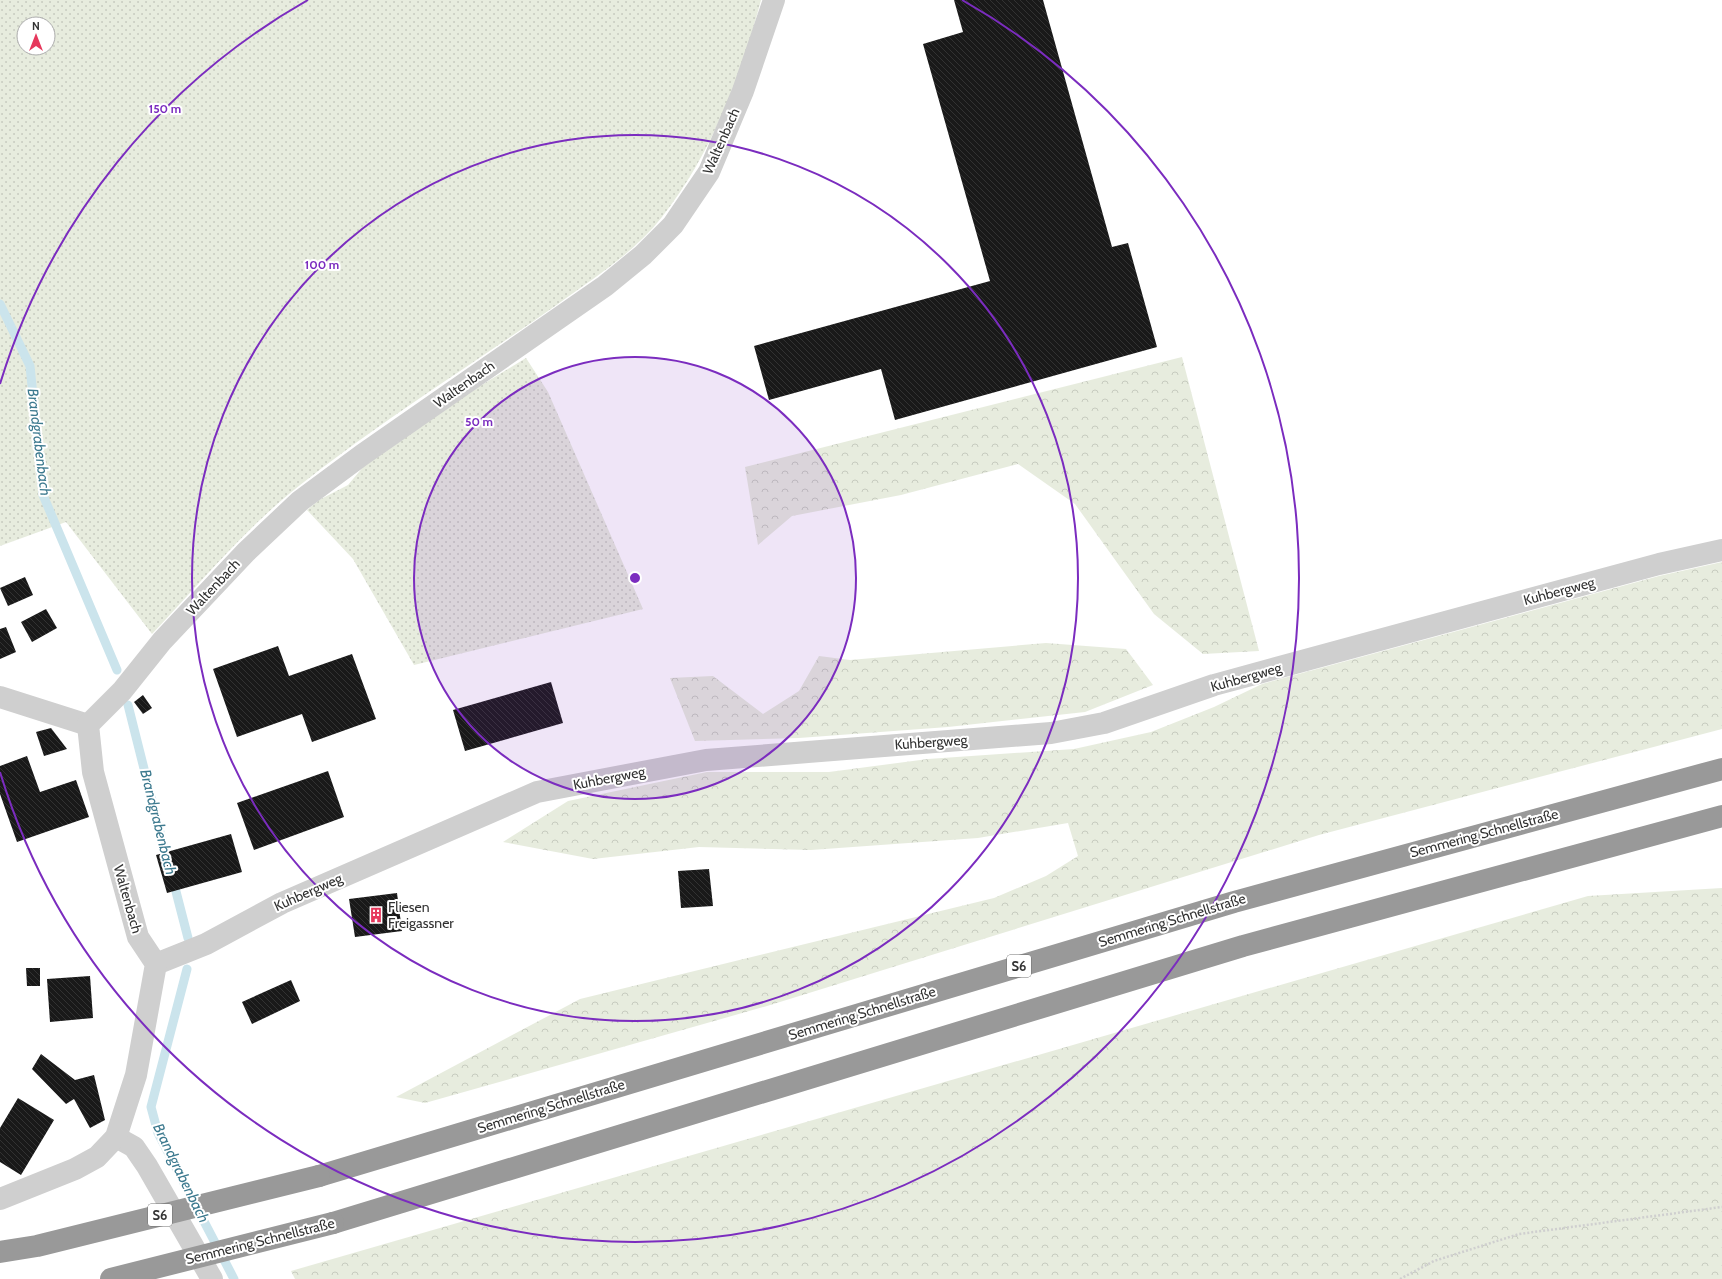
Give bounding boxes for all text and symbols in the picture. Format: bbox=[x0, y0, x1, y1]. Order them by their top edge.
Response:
north arrow bbox=[16, 16, 56, 56]
text: N bbox=[32, 19, 40, 33]
text: 150 m bbox=[149, 101, 181, 116]
street label: Waltenbach bbox=[698, 105, 744, 177]
text: 100 m bbox=[305, 257, 339, 272]
street label: Waltenbach bbox=[430, 356, 498, 412]
water label: Brandgrabenbach bbox=[23, 387, 55, 497]
text: 50 m bbox=[465, 414, 493, 429]
street label: Waltenbach bbox=[182, 555, 244, 619]
centre of rings bbox=[628, 571, 642, 585]
street label: Kuhbergweg bbox=[1521, 573, 1598, 609]
street label: Kuhbergweg bbox=[1208, 658, 1285, 696]
street label: Kuhbergweg bbox=[894, 730, 969, 754]
street label: Kuhbergweg bbox=[571, 762, 648, 794]
water label: Brandgrabenbach bbox=[136, 767, 180, 877]
street label: Semmering Schnellstraße bbox=[1408, 805, 1560, 861]
street label: Waltenbach bbox=[110, 863, 146, 935]
street label: Kuhbergweg bbox=[271, 869, 346, 915]
street label: Semmering Schnellstraße bbox=[1096, 889, 1248, 951]
place label: Fliesen Freigassner bbox=[388, 898, 454, 932]
building icon: Fliesen Freigassner bbox=[367, 906, 385, 924]
road number: S6 bbox=[1007, 955, 1031, 977]
street label: Semmering Schnellstraße bbox=[786, 982, 938, 1044]
street label: Semmering Schnellstraße bbox=[475, 1075, 627, 1137]
water label: Brandgrabenbach bbox=[149, 1120, 213, 1226]
road number: S6 bbox=[148, 1204, 172, 1226]
street label: Semmering Schnellstraße bbox=[184, 1214, 336, 1268]

